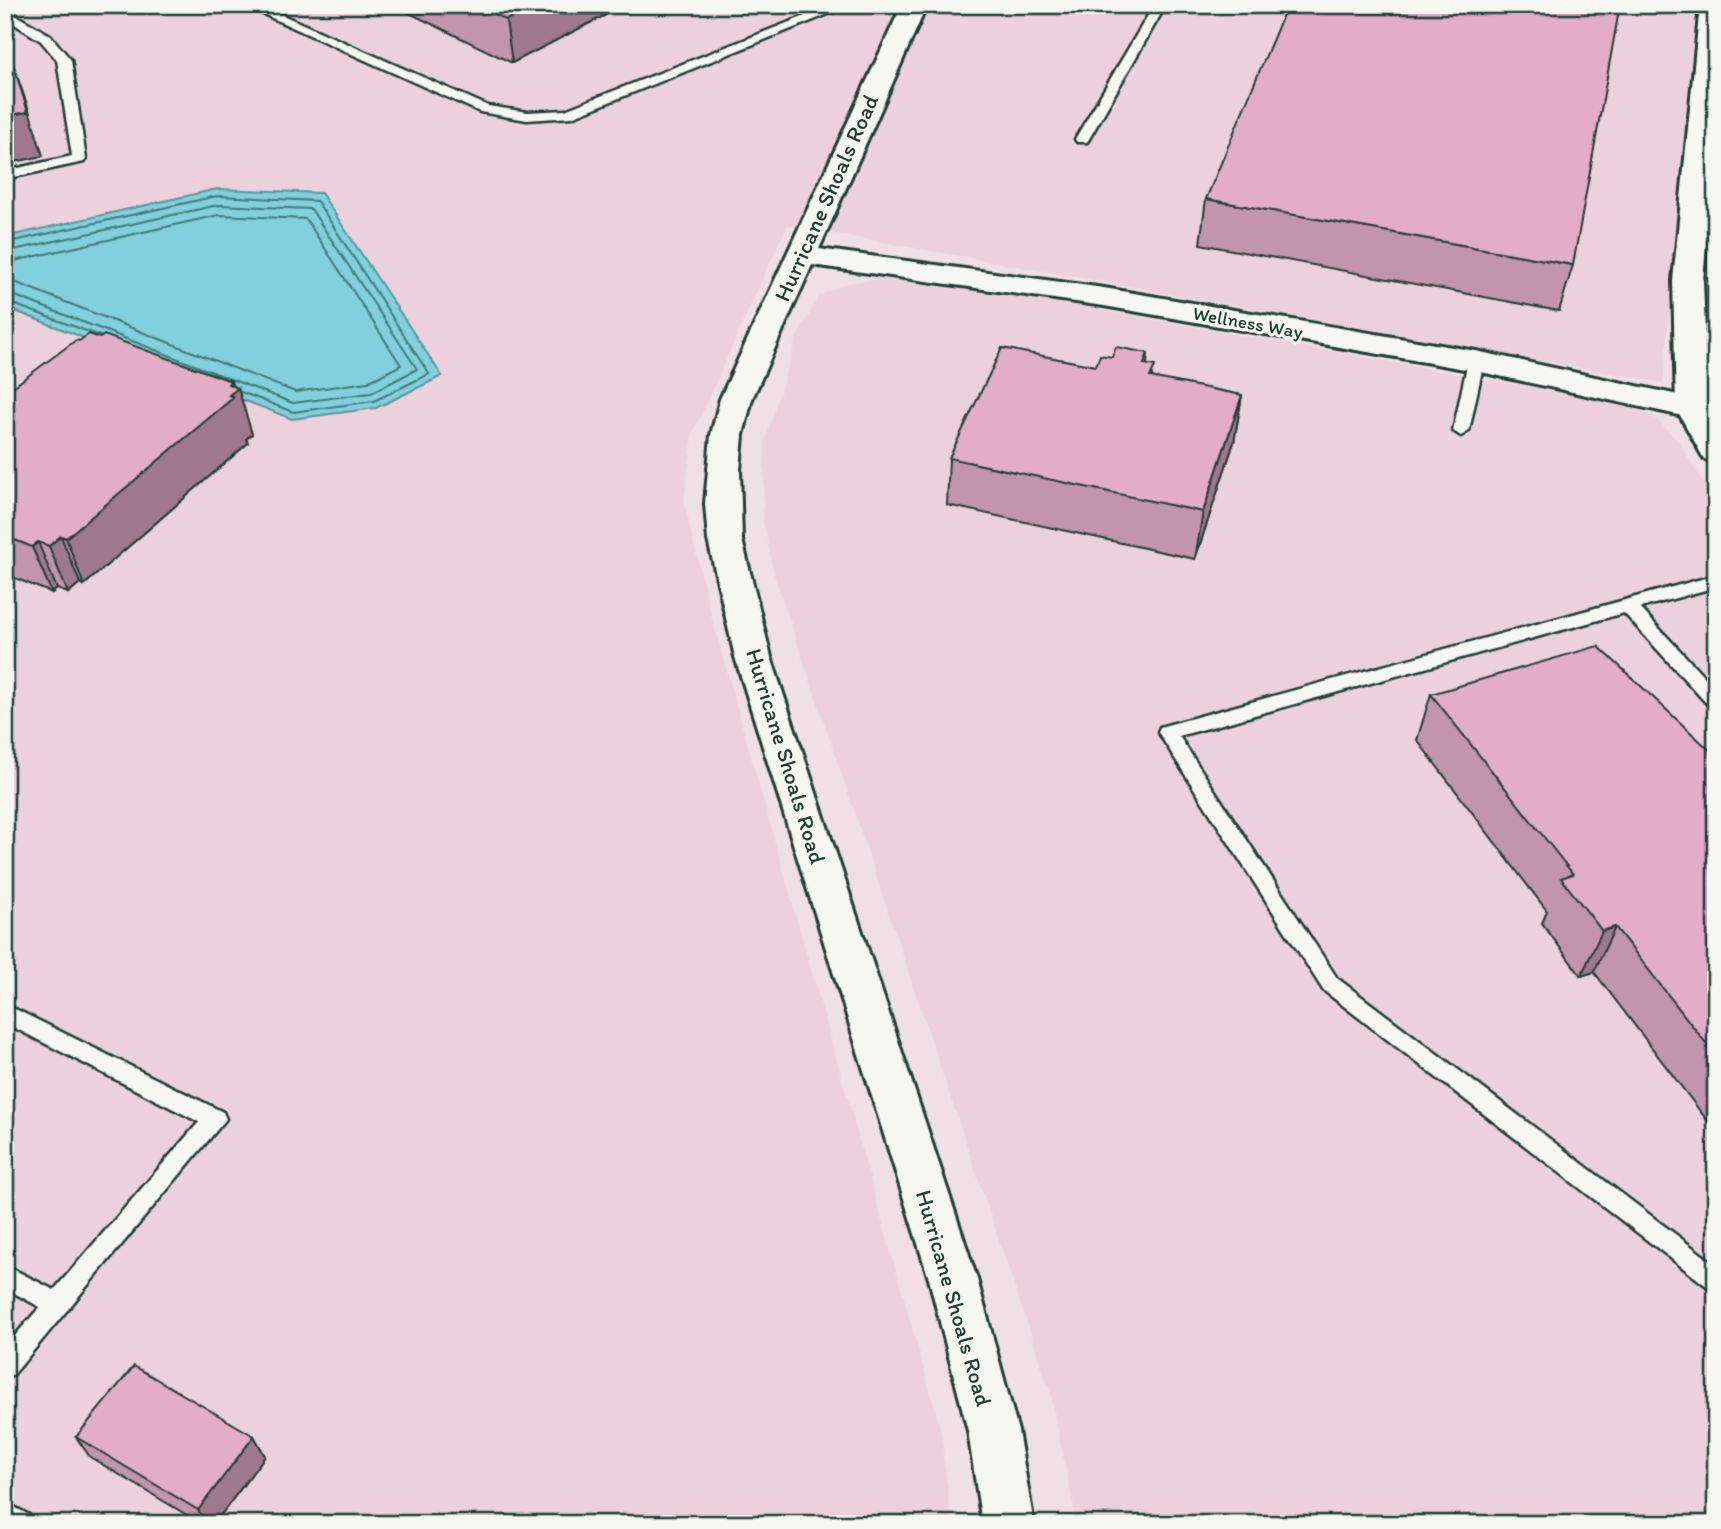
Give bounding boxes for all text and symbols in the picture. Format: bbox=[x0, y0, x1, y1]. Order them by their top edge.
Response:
street label: Hurricane Shoals Road bbox=[768, 90, 884, 306]
street label: Wellness Way bbox=[1191, 301, 1305, 343]
street label: Hurricane Shoals Road bbox=[740, 645, 832, 867]
street label: Hurricane Shoals Road bbox=[910, 1187, 998, 1409]

